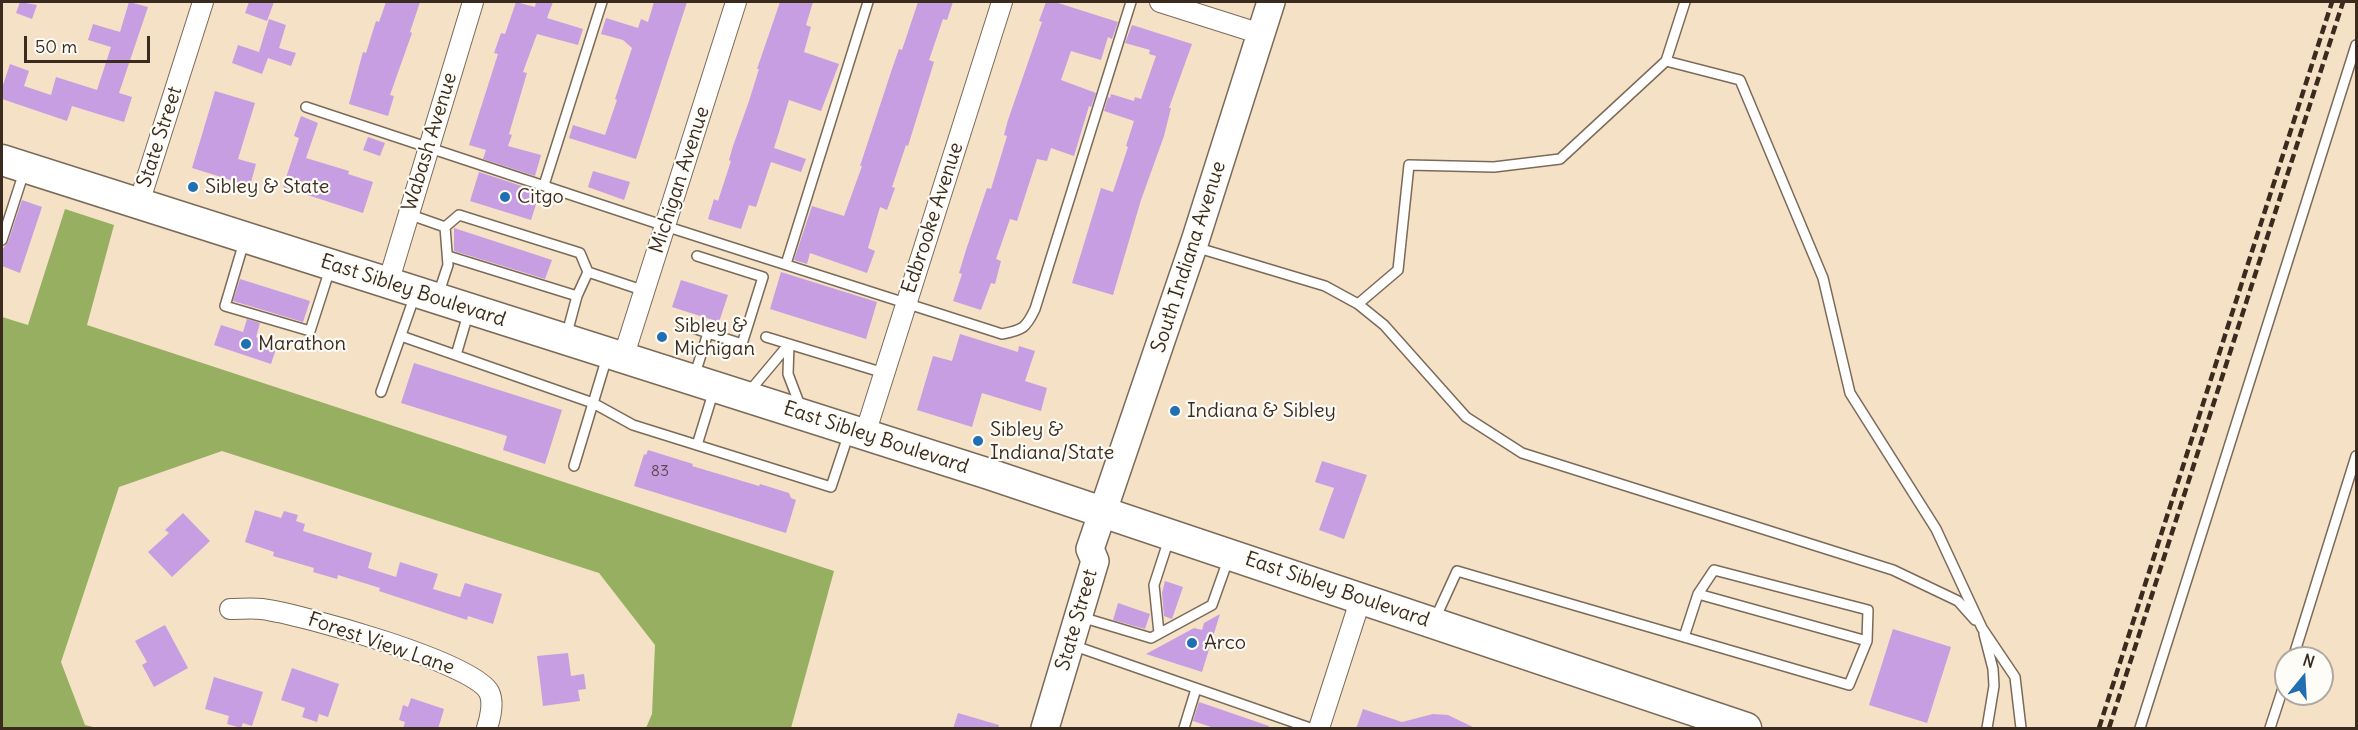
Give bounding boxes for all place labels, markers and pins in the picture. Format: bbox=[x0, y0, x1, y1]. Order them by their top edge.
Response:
place label: Sibley & State bbox=[205, 175, 329, 199]
marker: Sibley & State bbox=[186, 180, 200, 194]
place label: Citgo bbox=[517, 185, 564, 209]
marker: Citgo bbox=[498, 190, 512, 204]
place label: Sibley & Michigan bbox=[674, 314, 755, 361]
marker: Sibley & Michigan bbox=[655, 330, 669, 344]
place label: Marathon bbox=[258, 332, 346, 356]
marker: Marathon bbox=[239, 337, 253, 351]
place label: Indiana & Sibley bbox=[1187, 399, 1336, 423]
marker: Indiana & Sibley bbox=[1168, 404, 1182, 418]
place label: Sibley & Indiana/State bbox=[990, 418, 1114, 465]
marker: Sibley & Indiana/State bbox=[971, 434, 985, 448]
place label: Arco bbox=[1204, 631, 1246, 655]
marker: Arco bbox=[1185, 636, 1199, 650]

